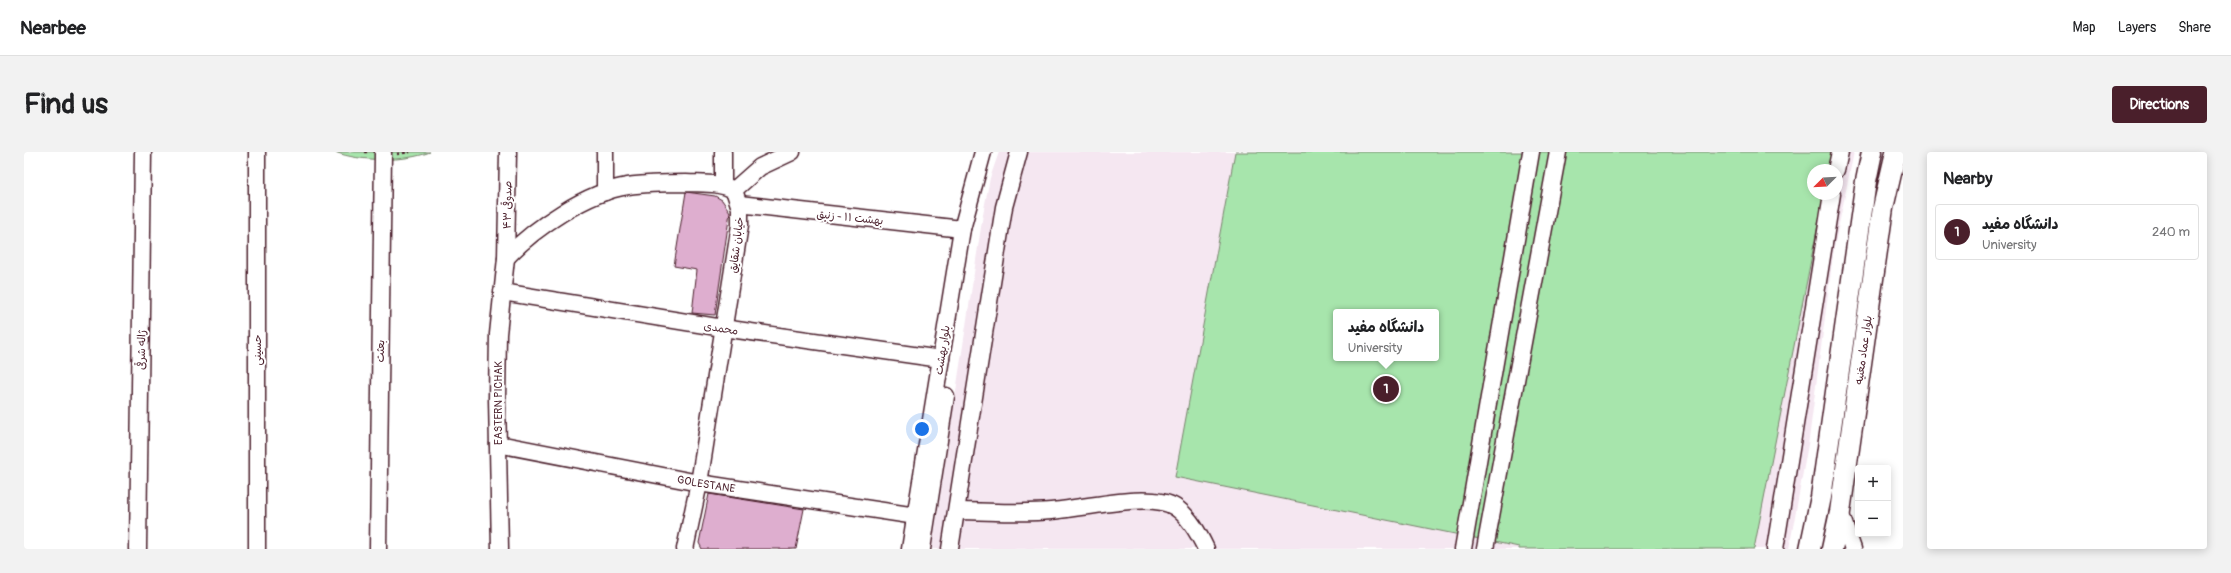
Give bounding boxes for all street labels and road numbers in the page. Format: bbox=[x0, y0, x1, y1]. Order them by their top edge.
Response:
street label: صدوقی ۴۳ bbox=[500, 181, 515, 229]
street label: بهشت ۱۱ - زنبق bbox=[816, 208, 884, 228]
street label: خیابان شقایق bbox=[727, 216, 747, 274]
street label: بلوار عماد مغنیه bbox=[1852, 315, 1876, 386]
street label: محمدی bbox=[703, 319, 739, 338]
street label: بلوار بهشت bbox=[932, 324, 954, 376]
street label: ژاله شرقی bbox=[134, 330, 148, 370]
street label: حسینی bbox=[251, 335, 265, 365]
street label: بعثت bbox=[374, 340, 388, 363]
street label: EASTERN PICHAK bbox=[492, 361, 505, 445]
street label: GOLESTANE bbox=[676, 473, 736, 495]

